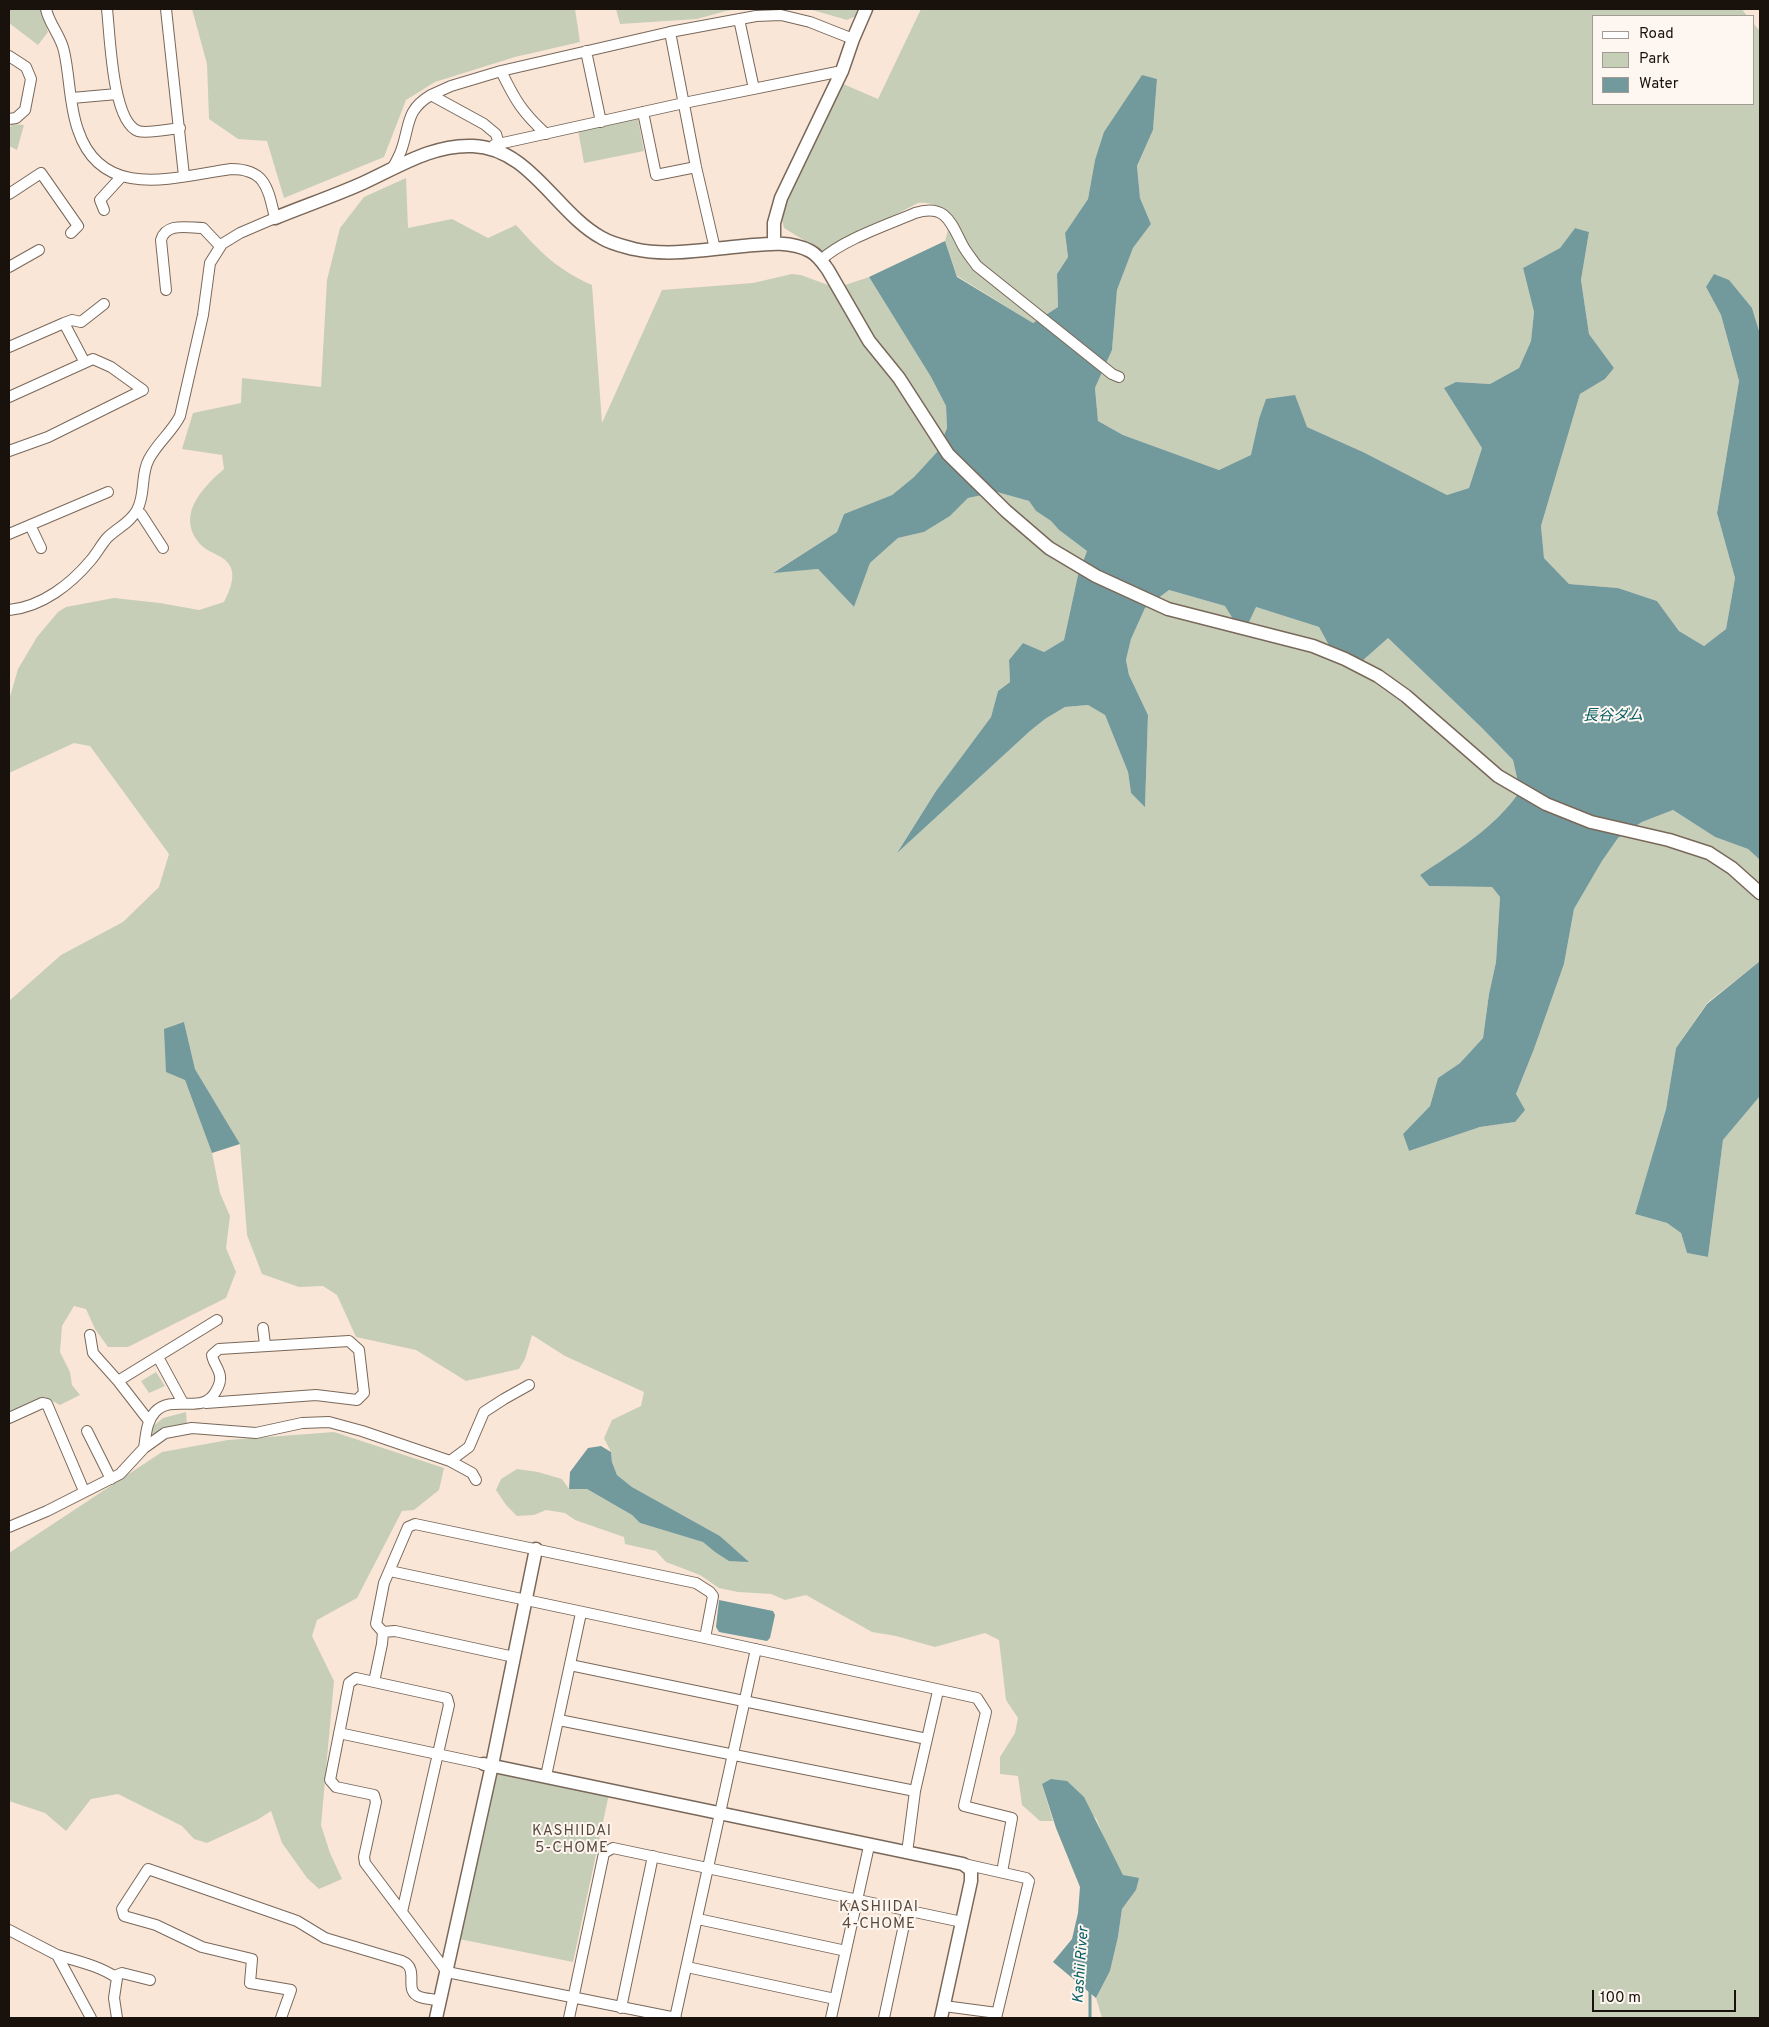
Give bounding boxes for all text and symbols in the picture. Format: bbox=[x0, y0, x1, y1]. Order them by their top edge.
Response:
legend bbox=[1592, 15, 1754, 105]
text: Road bbox=[1639, 25, 1674, 44]
text: Park bbox=[1639, 50, 1670, 69]
text: Water bbox=[1639, 75, 1678, 94]
water label: 長谷ダム bbox=[1583, 708, 1643, 726]
district label: KASHIIDAI 5-CHOME bbox=[531, 1823, 613, 1858]
district label: KASHIIDAI 4-CHOME bbox=[838, 1899, 920, 1934]
water label: Kashii River bbox=[1070, 1926, 1094, 2004]
scale bar bbox=[1594, 1980, 1738, 2012]
text: 100 m bbox=[1600, 1989, 1641, 2008]

